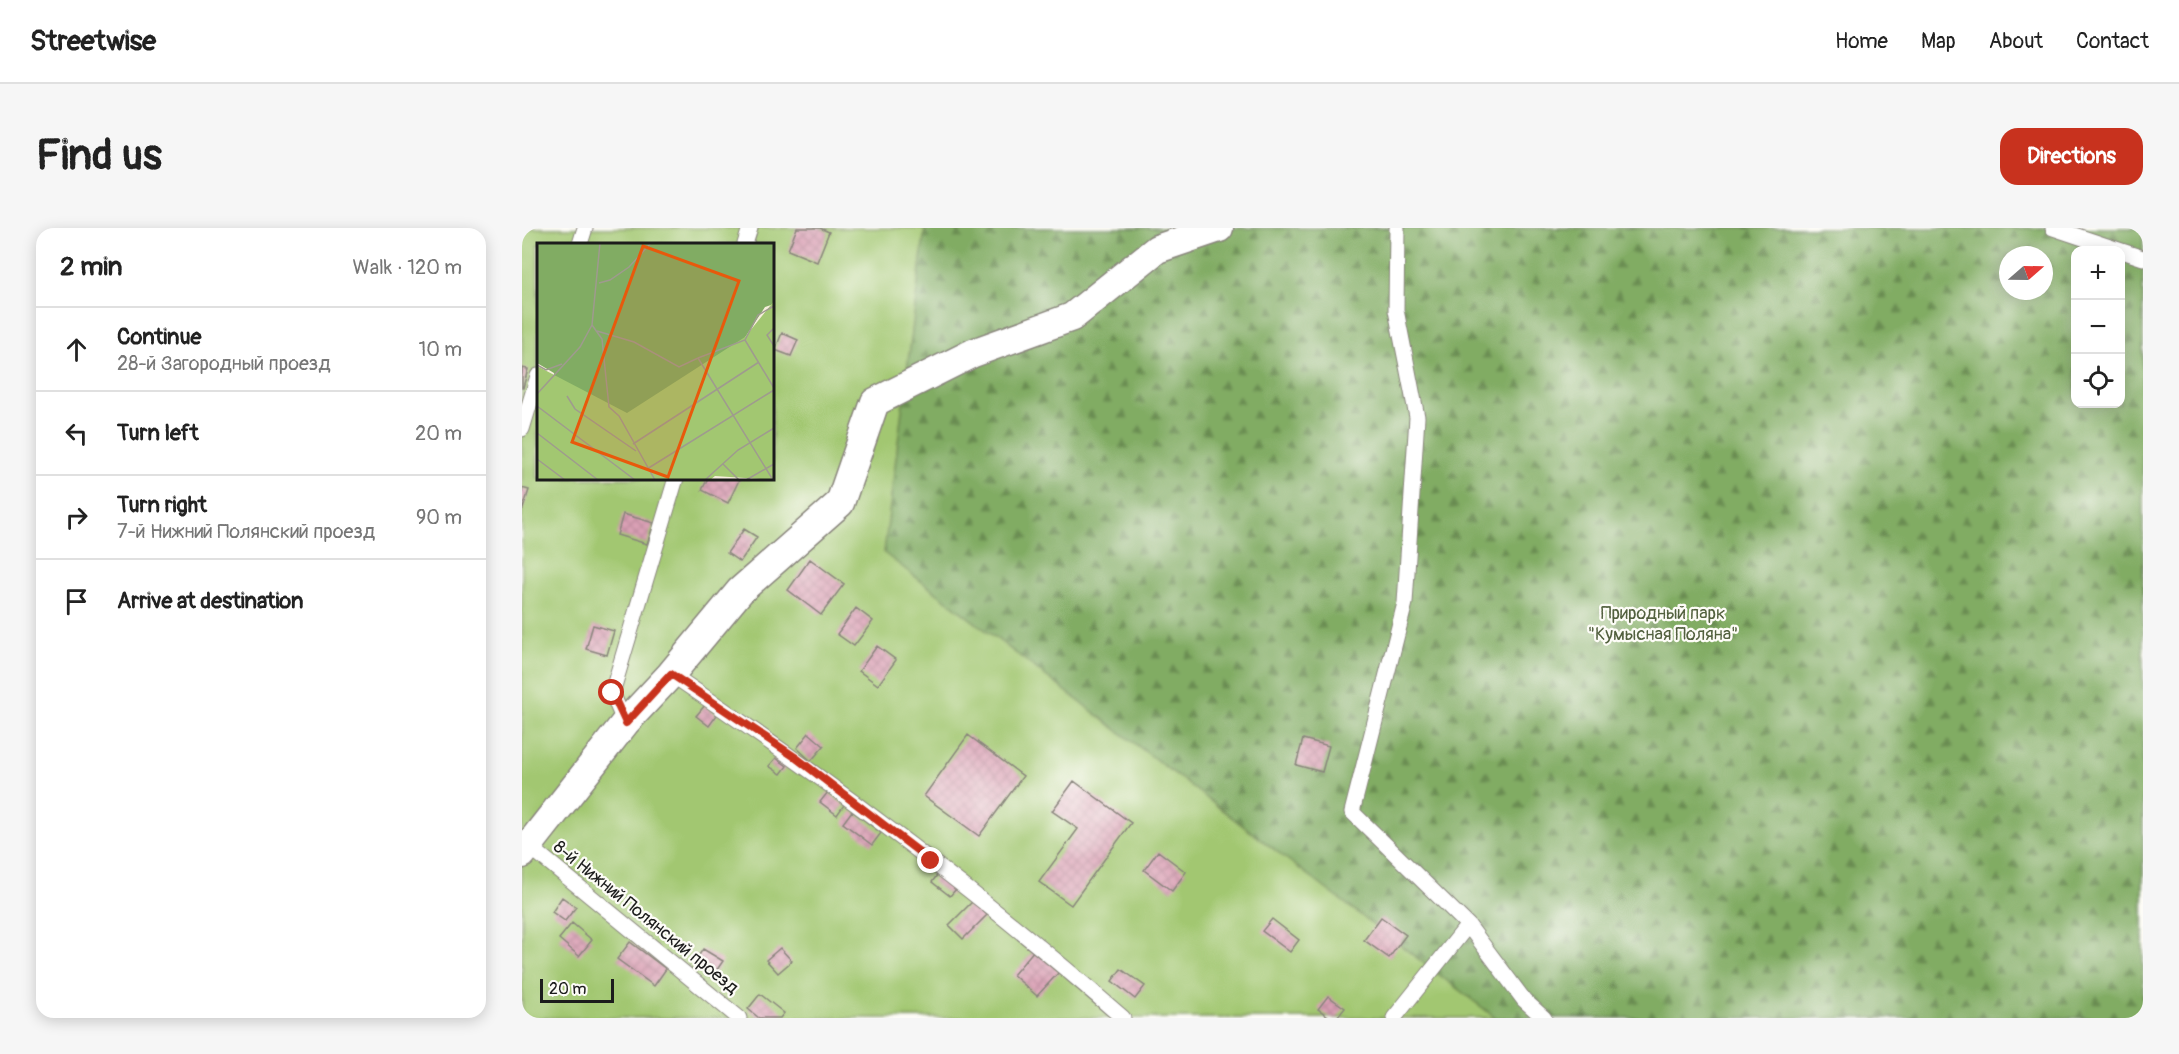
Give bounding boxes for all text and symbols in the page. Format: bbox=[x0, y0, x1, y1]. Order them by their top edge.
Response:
text: Streetwise bbox=[30, 24, 156, 59]
text: Home bbox=[1835, 28, 1888, 55]
text: Map bbox=[1921, 28, 1956, 55]
text: About bbox=[1989, 28, 2043, 55]
text: Contact bbox=[2076, 28, 2149, 55]
button: Directions bbox=[2000, 128, 2143, 185]
text: Find us bbox=[36, 130, 162, 182]
inset map bbox=[537, 243, 774, 480]
north arrow bbox=[1999, 246, 2053, 300]
map controls bbox=[2071, 246, 2125, 408]
button: + bbox=[2071, 246, 2125, 300]
text: 2 min bbox=[60, 251, 122, 283]
text: Walk · 120 m bbox=[353, 255, 462, 280]
button: − bbox=[2071, 300, 2125, 354]
text: Continue bbox=[117, 323, 201, 351]
icon: ahead bbox=[60, 333, 93, 366]
text: 10 m bbox=[418, 337, 462, 362]
text: 28-й Загородный проезд bbox=[117, 351, 330, 376]
button: locate bbox=[2071, 354, 2125, 408]
icon: left bbox=[60, 417, 93, 450]
text: Turn left bbox=[117, 419, 199, 447]
text: 20 m bbox=[415, 421, 462, 446]
text: Turn right bbox=[117, 491, 207, 519]
icon: right bbox=[60, 501, 93, 534]
text: 90 m bbox=[416, 505, 462, 530]
text: 7-й Нижний Полянский проезд bbox=[117, 519, 375, 544]
icon: arrive bbox=[60, 585, 93, 618]
text: Arrive at destination bbox=[117, 587, 303, 615]
park label: Природный парк "Кумысная Поляна" bbox=[1588, 602, 1738, 646]
route start bbox=[598, 679, 624, 705]
street label: 8-й Нижний Полянский проезд bbox=[548, 836, 743, 999]
route end bbox=[917, 847, 943, 873]
scale bar bbox=[540, 976, 614, 1004]
text: 20 m bbox=[549, 979, 587, 999]

